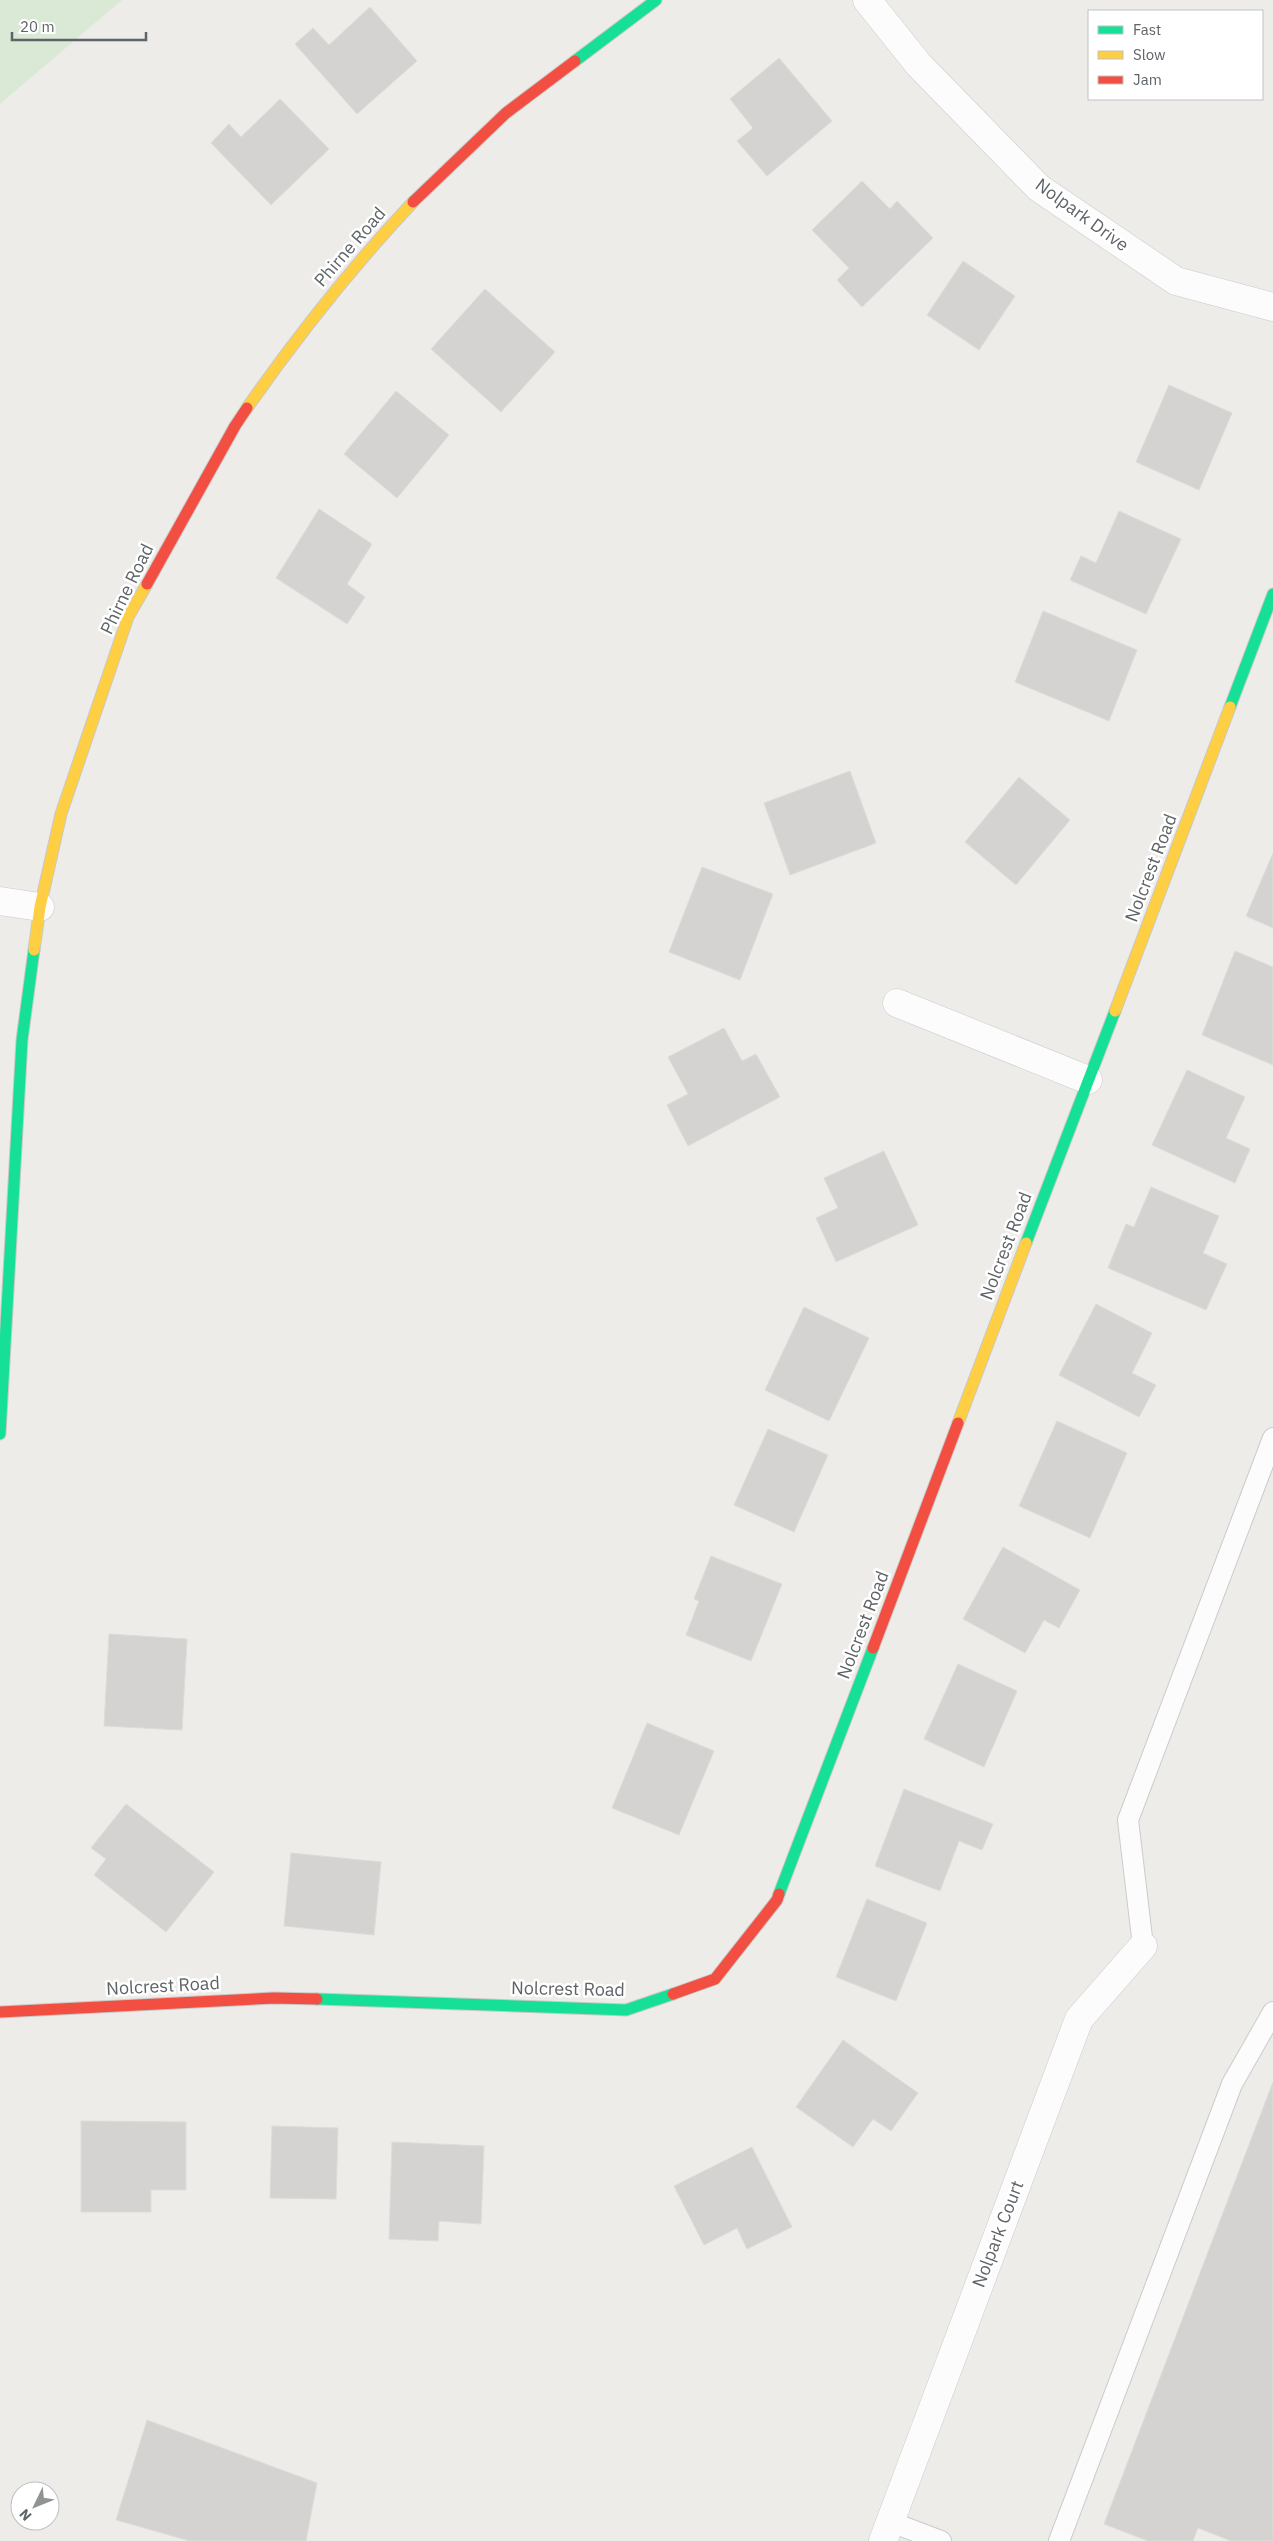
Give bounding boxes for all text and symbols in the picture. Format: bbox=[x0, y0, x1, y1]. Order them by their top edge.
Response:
scale bar bbox=[12, 10, 146, 42]
legend bbox=[1088, 10, 1263, 100]
text: 20 m bbox=[20, 17, 55, 36]
text: Fast bbox=[1133, 20, 1161, 39]
text: Slow bbox=[1133, 45, 1166, 64]
text: Jam bbox=[1133, 70, 1162, 89]
street label: Nolpark Drive bbox=[1031, 173, 1134, 256]
street label: Phirne Road bbox=[309, 202, 390, 291]
street label: Phirne Road bbox=[95, 540, 158, 638]
street label: Nolcrest Road bbox=[1119, 811, 1182, 925]
street label: Nolcrest Road bbox=[974, 1189, 1037, 1303]
street label: Nolcrest Road bbox=[831, 1568, 894, 1682]
street label: Nolcrest Road bbox=[106, 1971, 220, 2000]
street label: Nolcrest Road bbox=[511, 1976, 625, 2001]
street label: Nolpark Court bbox=[967, 2177, 1028, 2290]
north arrow bbox=[10, 2481, 60, 2531]
text: N bbox=[15, 2505, 36, 2525]

